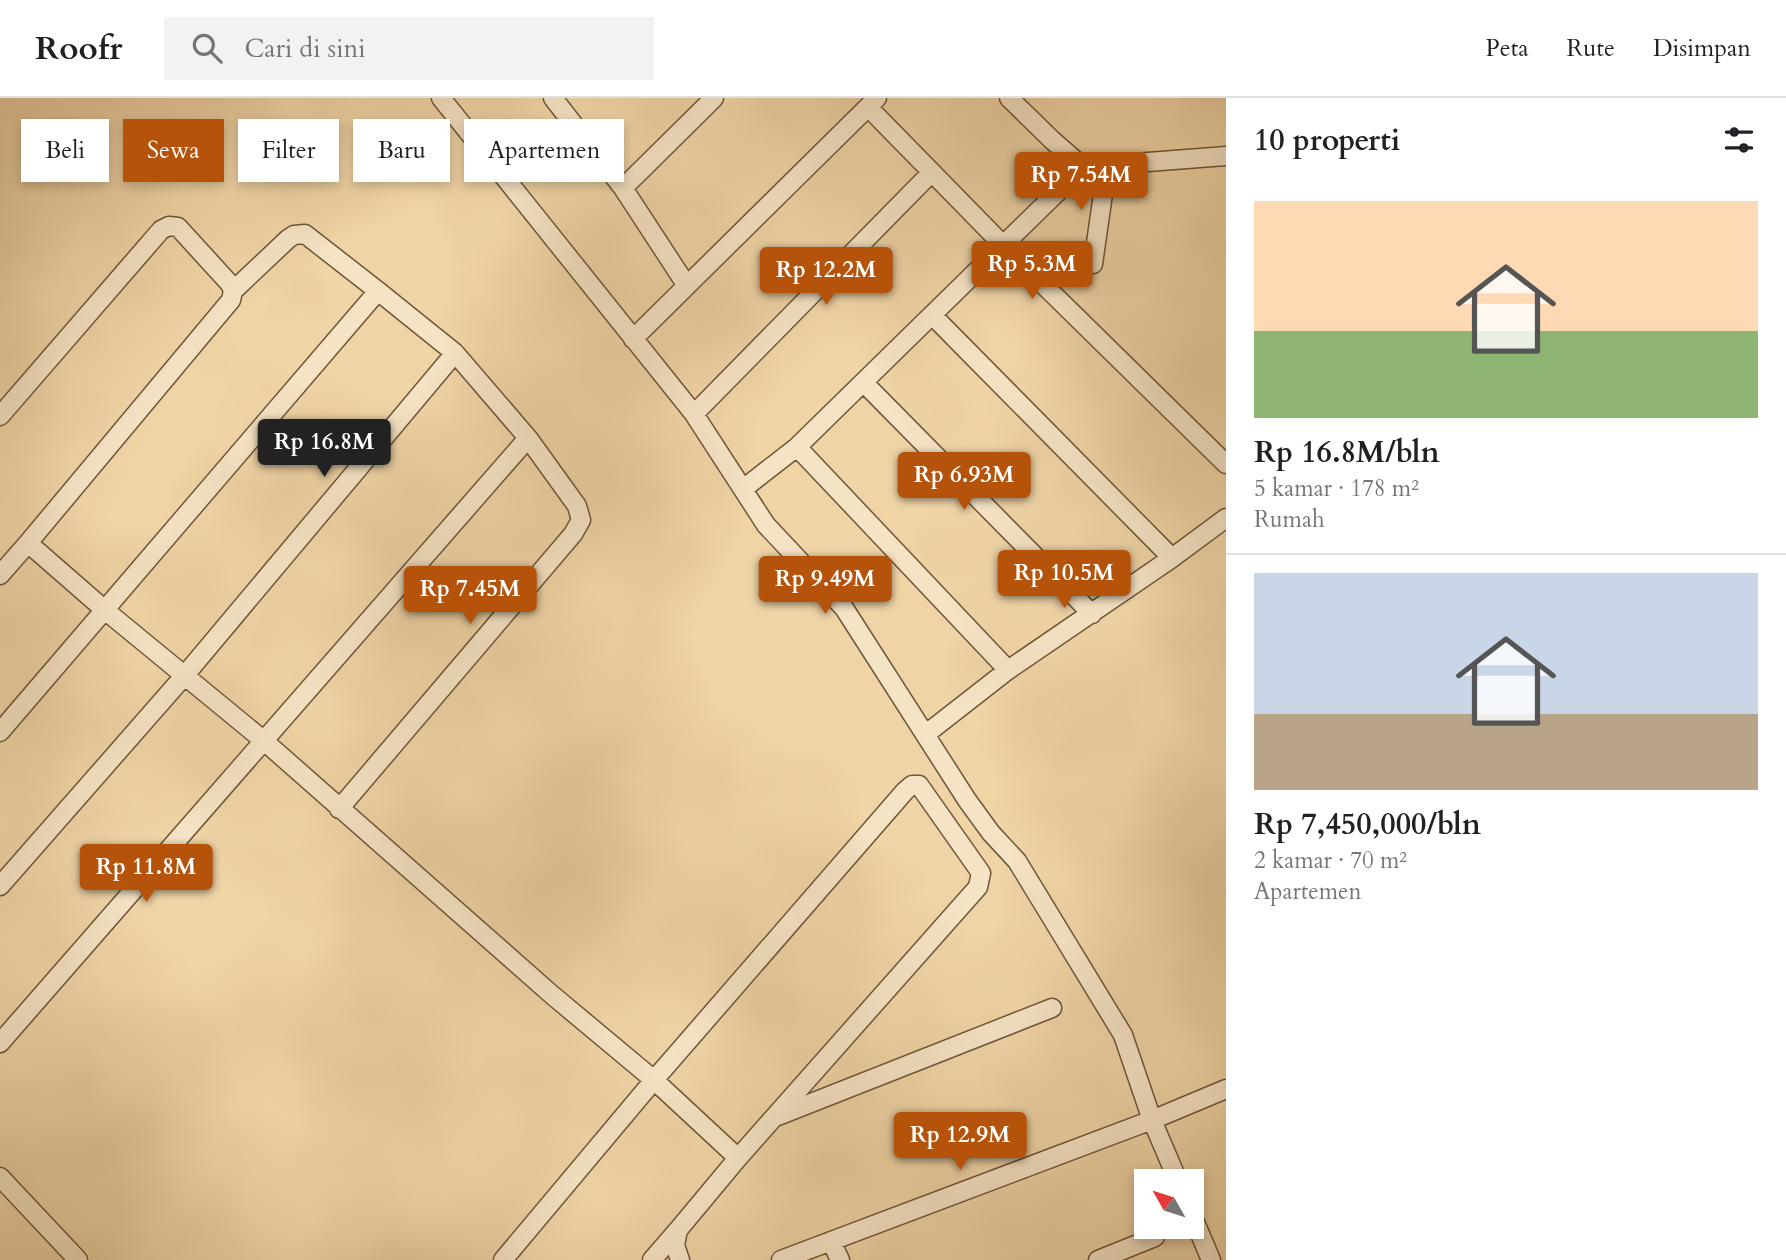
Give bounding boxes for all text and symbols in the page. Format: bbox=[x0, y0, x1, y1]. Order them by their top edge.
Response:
search box bbox=[164, 17, 654, 80]
text: Roofr bbox=[35, 26, 122, 71]
icon: search bbox=[188, 29, 226, 67]
text: Cari di sini bbox=[244, 31, 366, 66]
text: Peta bbox=[1486, 32, 1529, 65]
text: Rute bbox=[1567, 32, 1615, 65]
text: Disimpan bbox=[1653, 32, 1751, 65]
chip: Beli bbox=[21, 119, 109, 182]
chip: Sewa bbox=[123, 119, 224, 182]
chip: Filter bbox=[238, 119, 339, 182]
chip: Baru bbox=[353, 119, 450, 182]
chip: Apartemen bbox=[464, 119, 624, 182]
text: 10 properti bbox=[1254, 120, 1400, 161]
icon: filters bbox=[1720, 121, 1758, 159]
pin: Rp 7.54M bbox=[1009, 152, 1153, 212]
text: Rp 7.54M bbox=[1031, 159, 1131, 190]
pin: Rp 5.3M bbox=[967, 242, 1097, 301]
icon: home bbox=[1443, 246, 1569, 372]
pin: Rp 12.2M bbox=[754, 248, 898, 307]
text: Rp 5.3M bbox=[988, 248, 1076, 279]
text: Rp 12.2M bbox=[776, 254, 876, 285]
pin: Rp 16.8M bbox=[252, 420, 396, 479]
text: Rp 16.8M bbox=[274, 426, 374, 457]
text: Rp 16.8M/bln bbox=[1254, 432, 1440, 473]
pin: Rp 6.93M bbox=[892, 452, 1036, 512]
text: Rp 6.93M bbox=[914, 459, 1014, 490]
text: 5 kamar · 178 m² bbox=[1254, 473, 1419, 504]
text: Rumah bbox=[1254, 504, 1325, 535]
pin: Rp 10.5M bbox=[992, 550, 1136, 610]
pin: Rp 9.49M bbox=[753, 556, 897, 616]
text: Rp 10.5M bbox=[1014, 557, 1114, 588]
text: Rp 9.49M bbox=[775, 563, 875, 594]
pin: Rp 7.45M bbox=[398, 566, 542, 626]
text: Rp 7.45M bbox=[420, 573, 520, 604]
icon: home bbox=[1443, 618, 1569, 744]
text: Rp 7,450,000/bln bbox=[1254, 804, 1481, 845]
pin: Rp 11.8M bbox=[74, 844, 218, 904]
text: 2 kamar · 70 m² bbox=[1254, 845, 1407, 876]
text: Rp 11.8M bbox=[96, 851, 196, 882]
text: Apartemen bbox=[1254, 876, 1362, 907]
pin: Rp 12.9M bbox=[888, 1112, 1032, 1172]
text: Rp 12.9M bbox=[910, 1119, 1010, 1150]
north arrow bbox=[1134, 1169, 1204, 1239]
map controls bbox=[1134, 1169, 1204, 1239]

